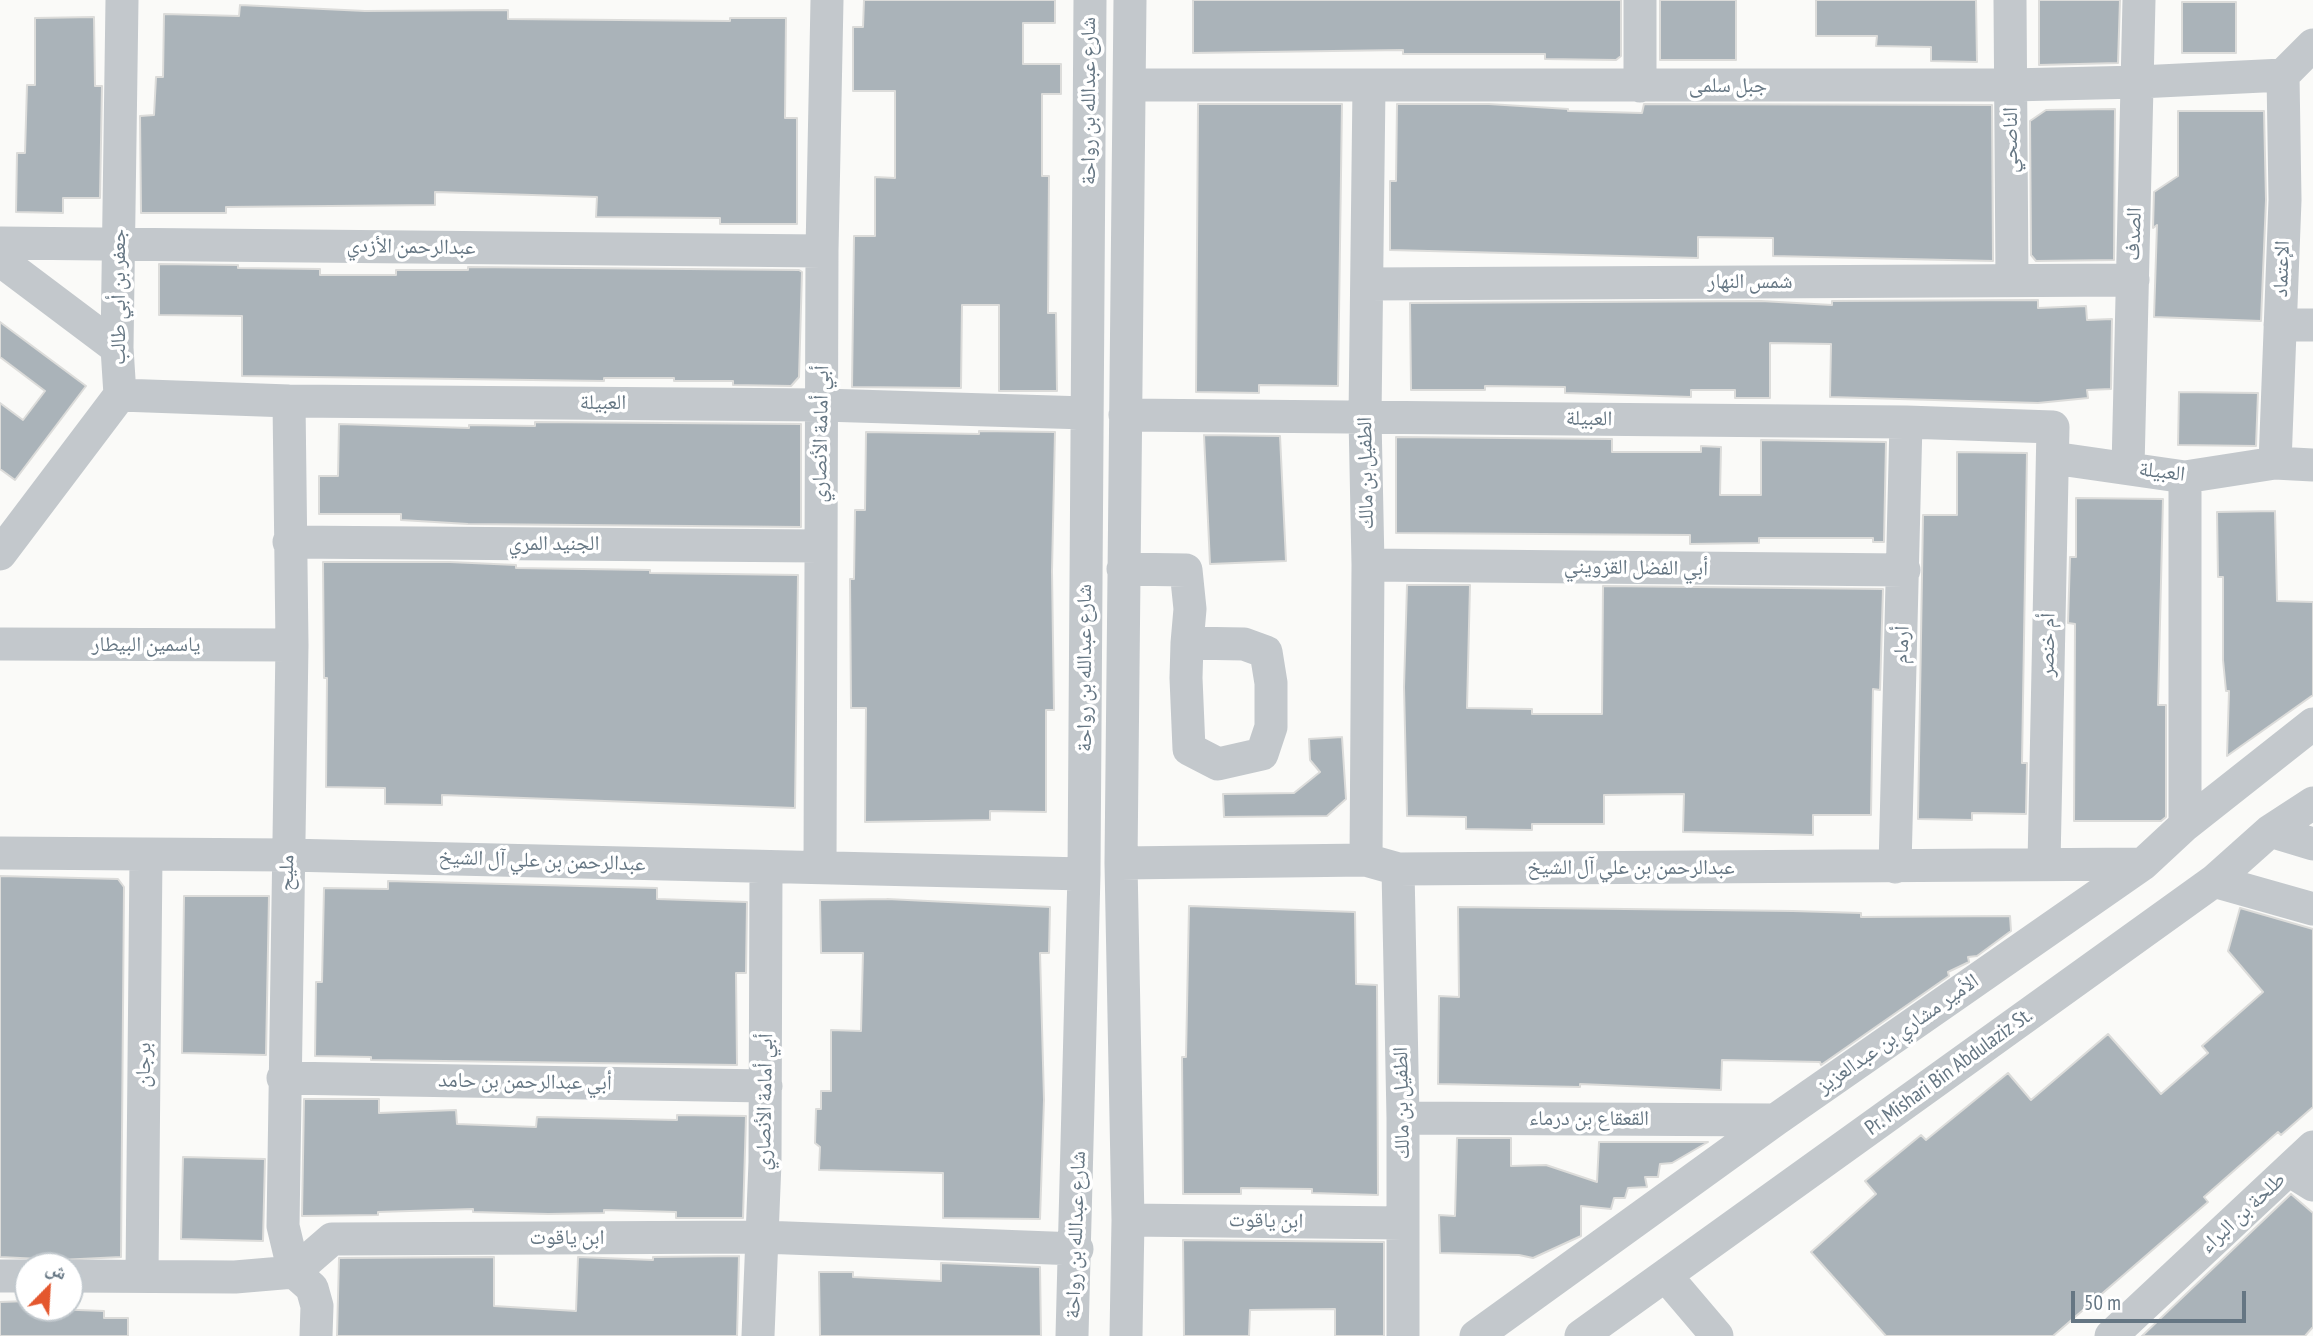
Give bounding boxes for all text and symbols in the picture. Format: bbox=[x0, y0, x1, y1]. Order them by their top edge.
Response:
street label: شارع عبدالله بن رواحة bbox=[1076, 17, 1102, 185]
street label: جبل سلمى bbox=[1689, 73, 1767, 99]
street label: الناصحي bbox=[1998, 107, 2024, 173]
street label: الصدف bbox=[2120, 207, 2148, 261]
street label: جعفر بن أبي طالب bbox=[106, 229, 132, 365]
street label: عبدالرحمن الأزدي bbox=[346, 233, 476, 261]
street label: الإعتماد bbox=[2268, 240, 2296, 298]
street label: شمس النهار bbox=[1707, 269, 1793, 295]
street label: أبي أمامة الأنصاري bbox=[807, 365, 835, 503]
street label: العبيلة bbox=[580, 390, 626, 416]
street label: العبيلة bbox=[1566, 406, 1612, 432]
street label: الطفيل بن مالك bbox=[1352, 417, 1380, 529]
street label: العبيلة bbox=[2137, 457, 2187, 487]
street label: الجنيد المري bbox=[508, 531, 600, 557]
street label: أبي الفضل القزويني bbox=[1564, 554, 1708, 582]
street label: شارع عبدالله بن رواحة bbox=[1072, 584, 1098, 752]
street label: أم خنصر bbox=[2035, 613, 2061, 677]
street label: أرمام bbox=[1889, 625, 1915, 665]
street label: ياسمين البيطار bbox=[91, 632, 201, 658]
street label: عبدالرحمن بن علي آل الشيخ bbox=[438, 845, 646, 877]
street label: مليح bbox=[274, 855, 300, 891]
street label: عبدالرحمن بن علي آل الشيخ bbox=[1527, 855, 1735, 881]
street label: الأمير مشاري بن عبدالعزيز bbox=[1812, 969, 1984, 1099]
street label: Pr. Mishari Bin Abdulaziz St. bbox=[1860, 1003, 2038, 1141]
street label: أبي أمامة الأنصاري bbox=[751, 1033, 779, 1171]
street label: برجان bbox=[131, 1042, 157, 1088]
street label: الطفيل بن مالك bbox=[1388, 1047, 1416, 1159]
street label: أبي عبدالرحمن بن حامد bbox=[438, 1068, 612, 1096]
street label: القعقاع بن درماء bbox=[1529, 1106, 1649, 1132]
street label: شارع عبدالله بن رواحة bbox=[1060, 1151, 1092, 1319]
street label: طلحة بن البراء bbox=[2195, 1167, 2291, 1259]
street label: ابن ياقوت bbox=[1228, 1208, 1304, 1234]
street label: ابن ياقوت bbox=[530, 1225, 604, 1251]
north arrow bbox=[14, 1252, 84, 1322]
text: ش bbox=[43, 1255, 71, 1285]
scale bar bbox=[2075, 1276, 2250, 1320]
text: 50 m bbox=[2084, 1289, 2121, 1316]

